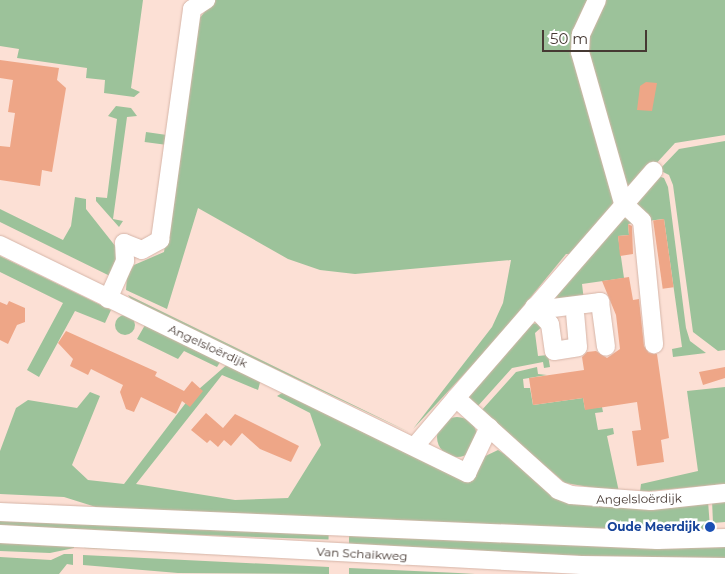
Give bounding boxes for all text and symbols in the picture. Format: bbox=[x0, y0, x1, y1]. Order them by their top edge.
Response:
scale bar bbox=[545, 20, 650, 52]
text: 50 m bbox=[550, 29, 588, 48]
street label: Angelsloërdijk bbox=[166, 321, 250, 371]
street label: Angelsloërdijk bbox=[596, 491, 682, 507]
place label: Oude Meerdijk bbox=[607, 520, 700, 534]
marker: Oude Meerdijk bbox=[704, 521, 716, 533]
street label: Van Schaikweg bbox=[316, 544, 408, 564]

